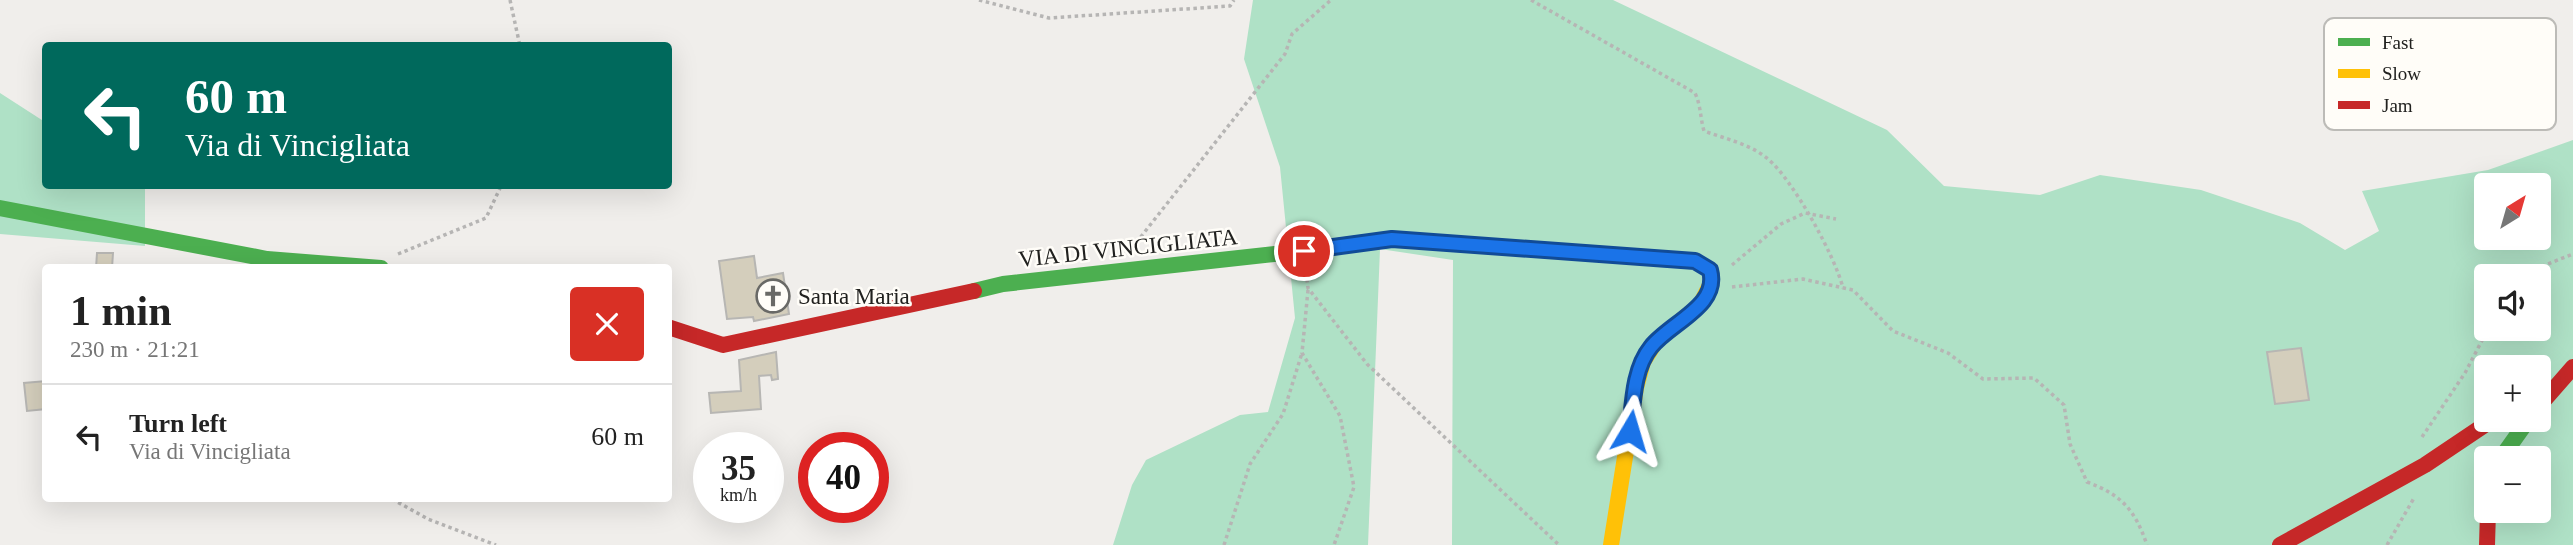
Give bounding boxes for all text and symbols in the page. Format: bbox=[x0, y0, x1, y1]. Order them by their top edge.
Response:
legend bbox=[2324, 18, 2556, 130]
text: Fast bbox=[2382, 32, 2414, 53]
text: Slow bbox=[2382, 63, 2421, 84]
text: 60 m bbox=[185, 69, 287, 124]
icon: left bbox=[70, 70, 161, 161]
text: Jam bbox=[2382, 95, 2413, 116]
text: Via di Vincigliata bbox=[185, 127, 410, 163]
north arrow bbox=[2474, 173, 2552, 250]
map controls bbox=[2474, 173, 2551, 523]
pin bbox=[1274, 221, 1334, 281]
street label: VIA DI VINCIGLIATA bbox=[1017, 224, 1239, 272]
icon: arrive bbox=[1285, 232, 1323, 270]
button: sound bbox=[2474, 264, 2551, 341]
church icon: Santa Maria bbox=[754, 277, 792, 315]
place label: Santa Maria bbox=[798, 284, 910, 309]
button: close bbox=[570, 287, 644, 361]
text: 1 min bbox=[70, 288, 172, 334]
text: 230 m · 21:21 bbox=[70, 337, 200, 362]
button: + bbox=[2474, 355, 2551, 432]
position arrow bbox=[1593, 394, 1667, 468]
text: Turn left bbox=[129, 409, 227, 438]
icon: left bbox=[70, 418, 108, 456]
text: 60 m bbox=[591, 422, 644, 451]
speed limit sign: 40 bbox=[798, 432, 889, 523]
text: Via di Vincigliata bbox=[129, 439, 291, 464]
button: − bbox=[2474, 446, 2551, 523]
text: 35 bbox=[721, 449, 756, 488]
text: km/h bbox=[720, 485, 757, 505]

